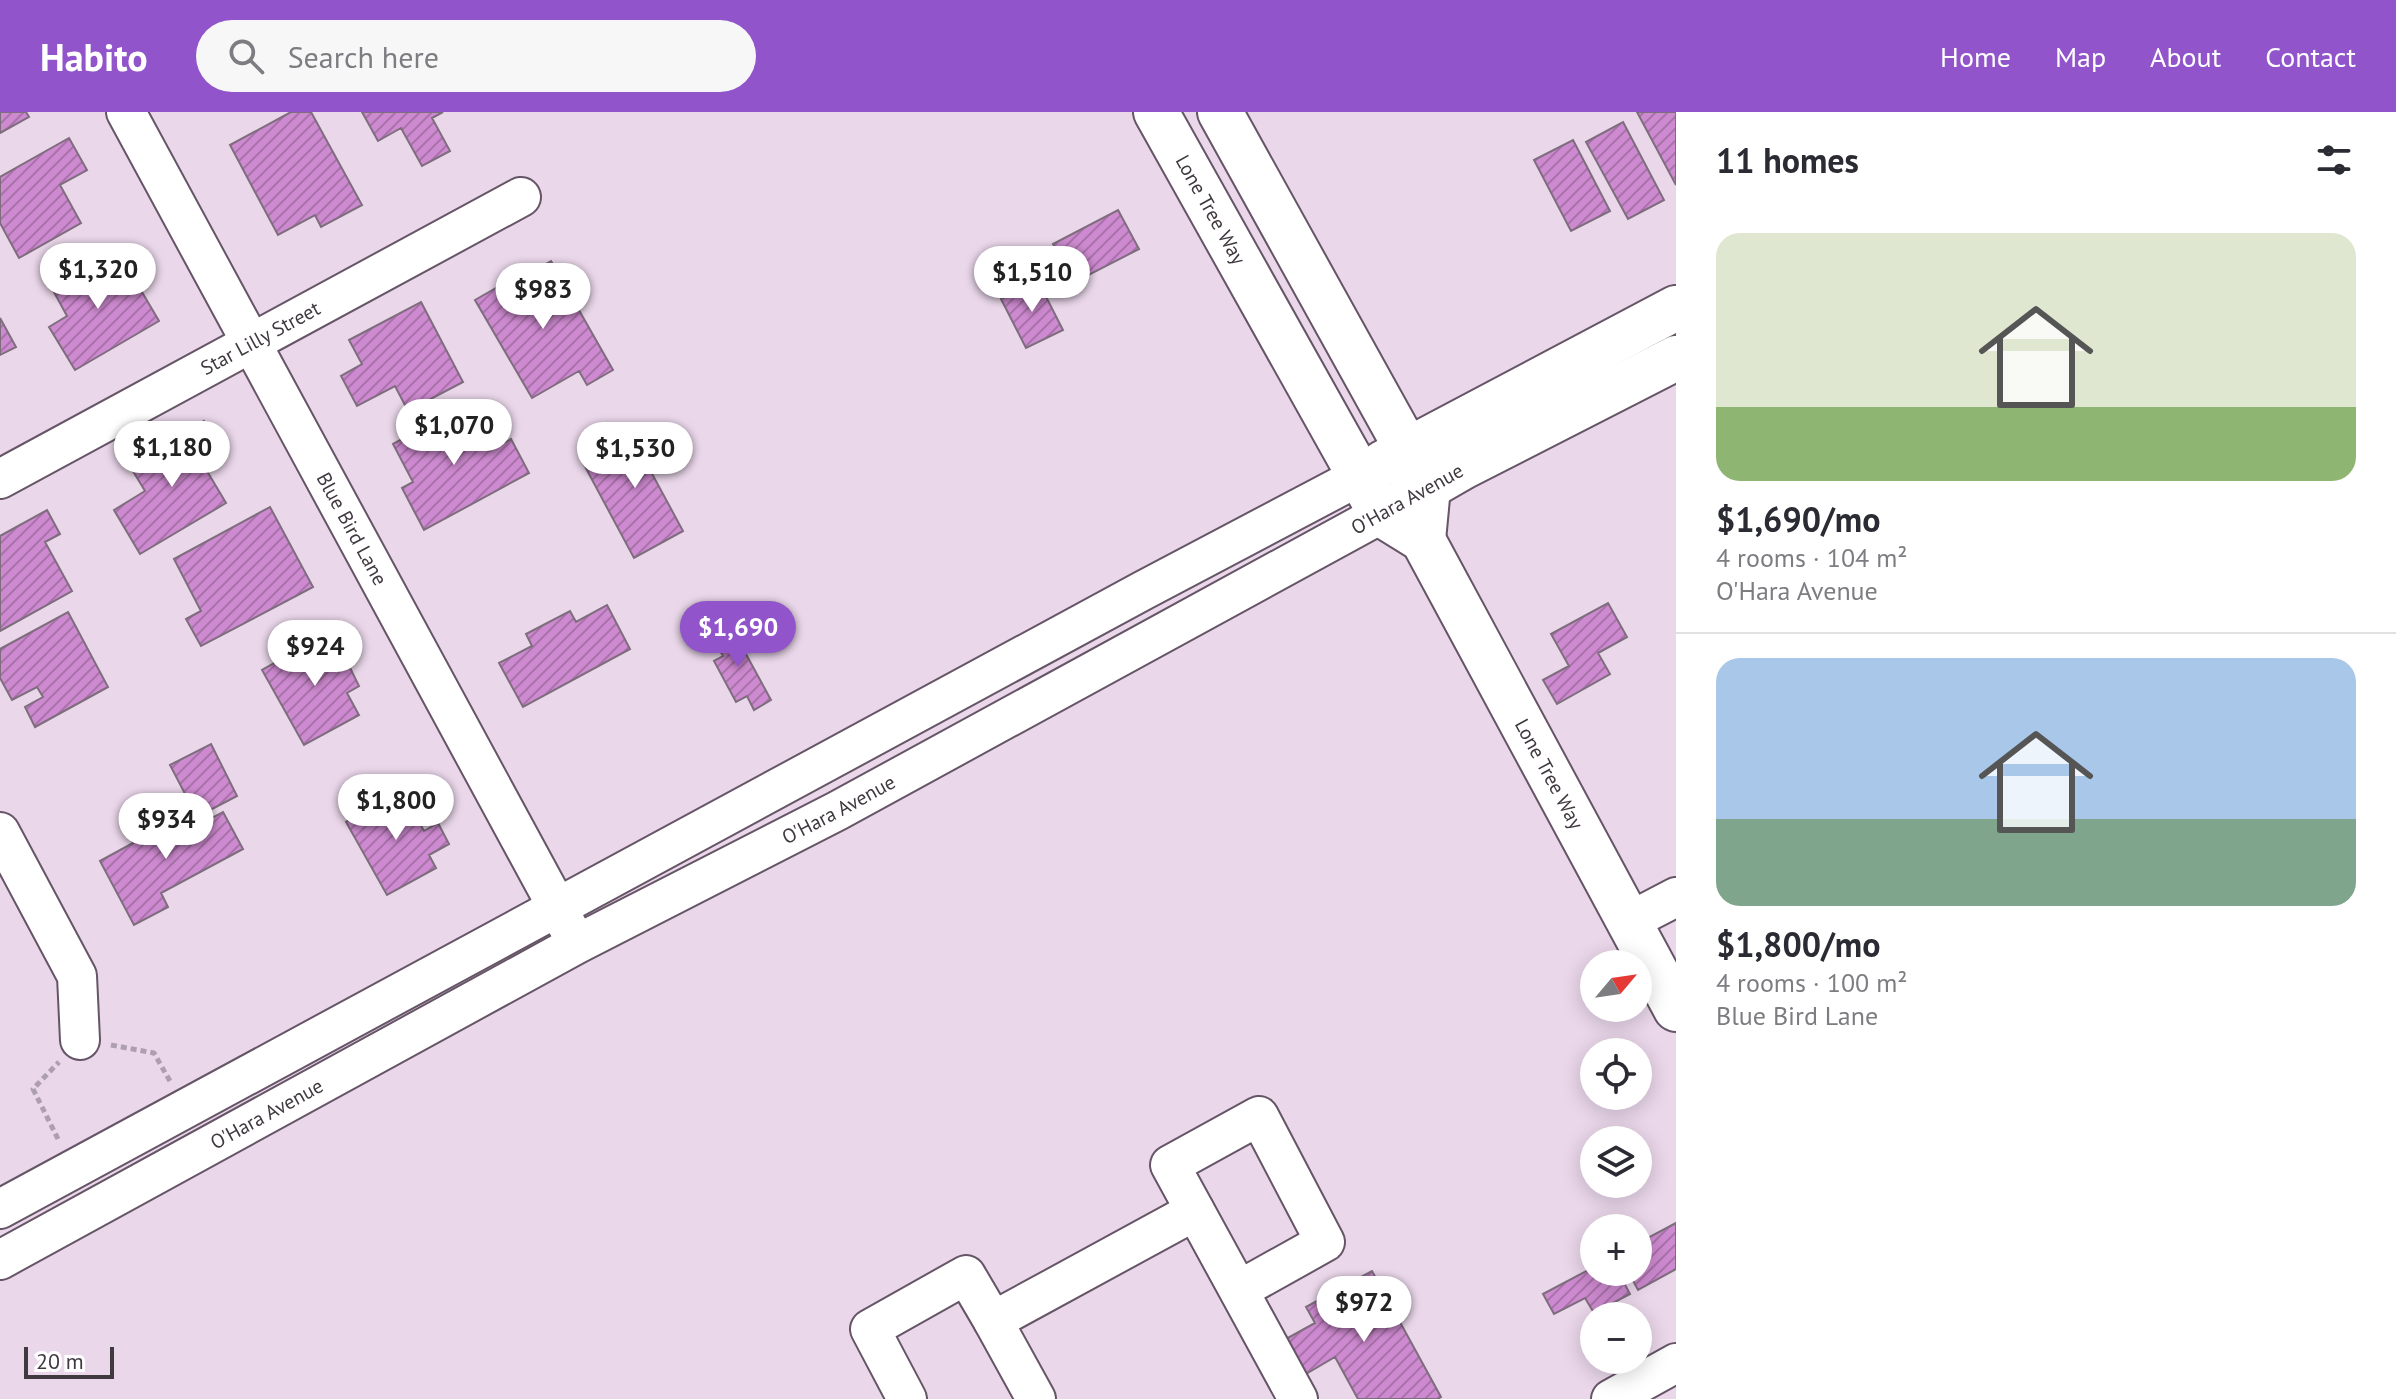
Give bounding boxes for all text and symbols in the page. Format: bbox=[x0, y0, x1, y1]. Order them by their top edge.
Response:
search box bbox=[196, 20, 756, 92]
text: Habito bbox=[40, 32, 148, 81]
icon: search bbox=[224, 34, 268, 78]
text: Search here bbox=[288, 37, 439, 76]
text: Home bbox=[1940, 38, 2011, 75]
text: Map bbox=[2055, 38, 2106, 75]
text: About bbox=[2150, 38, 2221, 75]
text: Contact bbox=[2265, 38, 2356, 75]
text: 11 homes bbox=[1716, 138, 1859, 182]
icon: filters bbox=[2312, 138, 2356, 182]
street label: Lone Tree Way bbox=[1170, 150, 1252, 270]
pin: $1,320 bbox=[33, 243, 163, 311]
pin: $1,510 bbox=[967, 246, 1097, 314]
text: $1,320 bbox=[58, 252, 138, 285]
text: $1,510 bbox=[992, 255, 1072, 288]
pin: $983 bbox=[496, 263, 590, 331]
text: $983 bbox=[514, 272, 572, 305]
icon: home bbox=[1964, 285, 2108, 429]
street label: Star Lilly Street bbox=[196, 295, 325, 381]
pin: $1,070 bbox=[389, 399, 519, 467]
text: $1,070 bbox=[414, 408, 494, 441]
pin: $1,180 bbox=[107, 421, 237, 489]
pin: $1,530 bbox=[570, 422, 700, 490]
text: $1,180 bbox=[132, 430, 212, 463]
text: $1,530 bbox=[595, 431, 675, 464]
street label: O'Hara Avenue bbox=[1346, 457, 1468, 541]
street label: Blue Bird Lane bbox=[311, 468, 393, 590]
text: $1,690/mo bbox=[1716, 497, 1880, 541]
text: 4 rooms · 104 m² bbox=[1716, 541, 1908, 574]
text: O'Hara Avenue bbox=[1716, 574, 1878, 607]
pin: $1,690 bbox=[673, 601, 803, 669]
text: $1,690 bbox=[698, 610, 778, 643]
pin: $924 bbox=[268, 620, 362, 688]
text: $924 bbox=[286, 629, 344, 662]
icon: home bbox=[1964, 710, 2108, 854]
street label: Lone Tree Way bbox=[1509, 714, 1590, 834]
street label: O'Hara Avenue bbox=[777, 769, 900, 850]
pin: $1,800 bbox=[331, 774, 461, 842]
text: $1,800 bbox=[356, 783, 436, 816]
pin: $934 bbox=[119, 793, 213, 861]
text: $934 bbox=[137, 802, 195, 835]
text: $1,800/mo bbox=[1716, 922, 1880, 966]
north arrow bbox=[1580, 950, 1652, 1022]
map controls bbox=[1580, 950, 1652, 1374]
text: 4 rooms · 100 m² bbox=[1716, 966, 1908, 999]
text: Blue Bird Lane bbox=[1716, 999, 1878, 1032]
button: locate bbox=[1580, 1038, 1652, 1110]
street label: O'Hara Avenue bbox=[206, 1073, 328, 1155]
button: layers bbox=[1580, 1126, 1652, 1198]
button: + bbox=[1580, 1214, 1652, 1286]
pin: $972 bbox=[1317, 1276, 1411, 1344]
text: $972 bbox=[1335, 1285, 1393, 1318]
button: − bbox=[1580, 1302, 1652, 1374]
scale bar bbox=[24, 1343, 114, 1379]
text: 20 m bbox=[36, 1347, 84, 1375]

